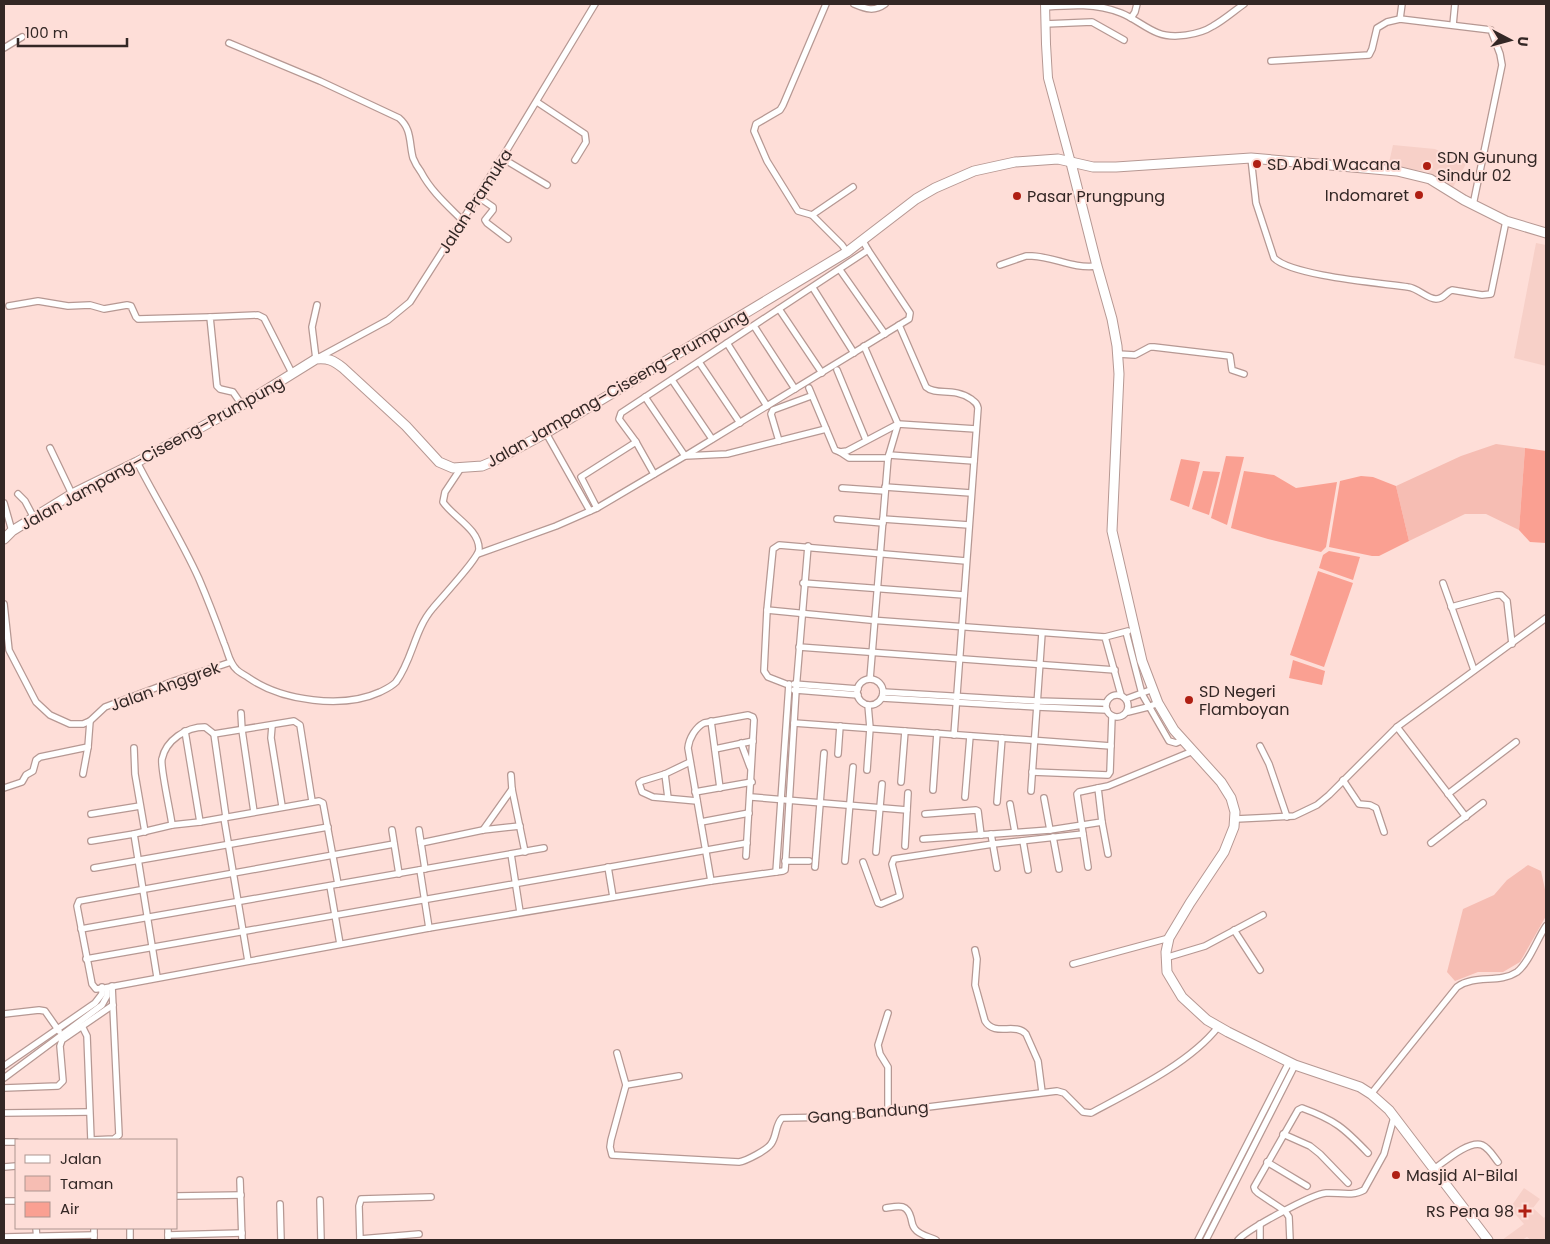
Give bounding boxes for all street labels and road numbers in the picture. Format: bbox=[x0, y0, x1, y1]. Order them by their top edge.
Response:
street label: Jalan Pramuka bbox=[433, 145, 518, 258]
street label: Jalan Jampang–Ciseeng–Prumpung bbox=[482, 304, 752, 473]
street label: Jalan Jampang–Ciseeng–Prumpung bbox=[16, 371, 288, 536]
street label: Jalan Anggrek bbox=[107, 656, 224, 717]
street label: Gang Bandung bbox=[806, 1096, 930, 1129]

